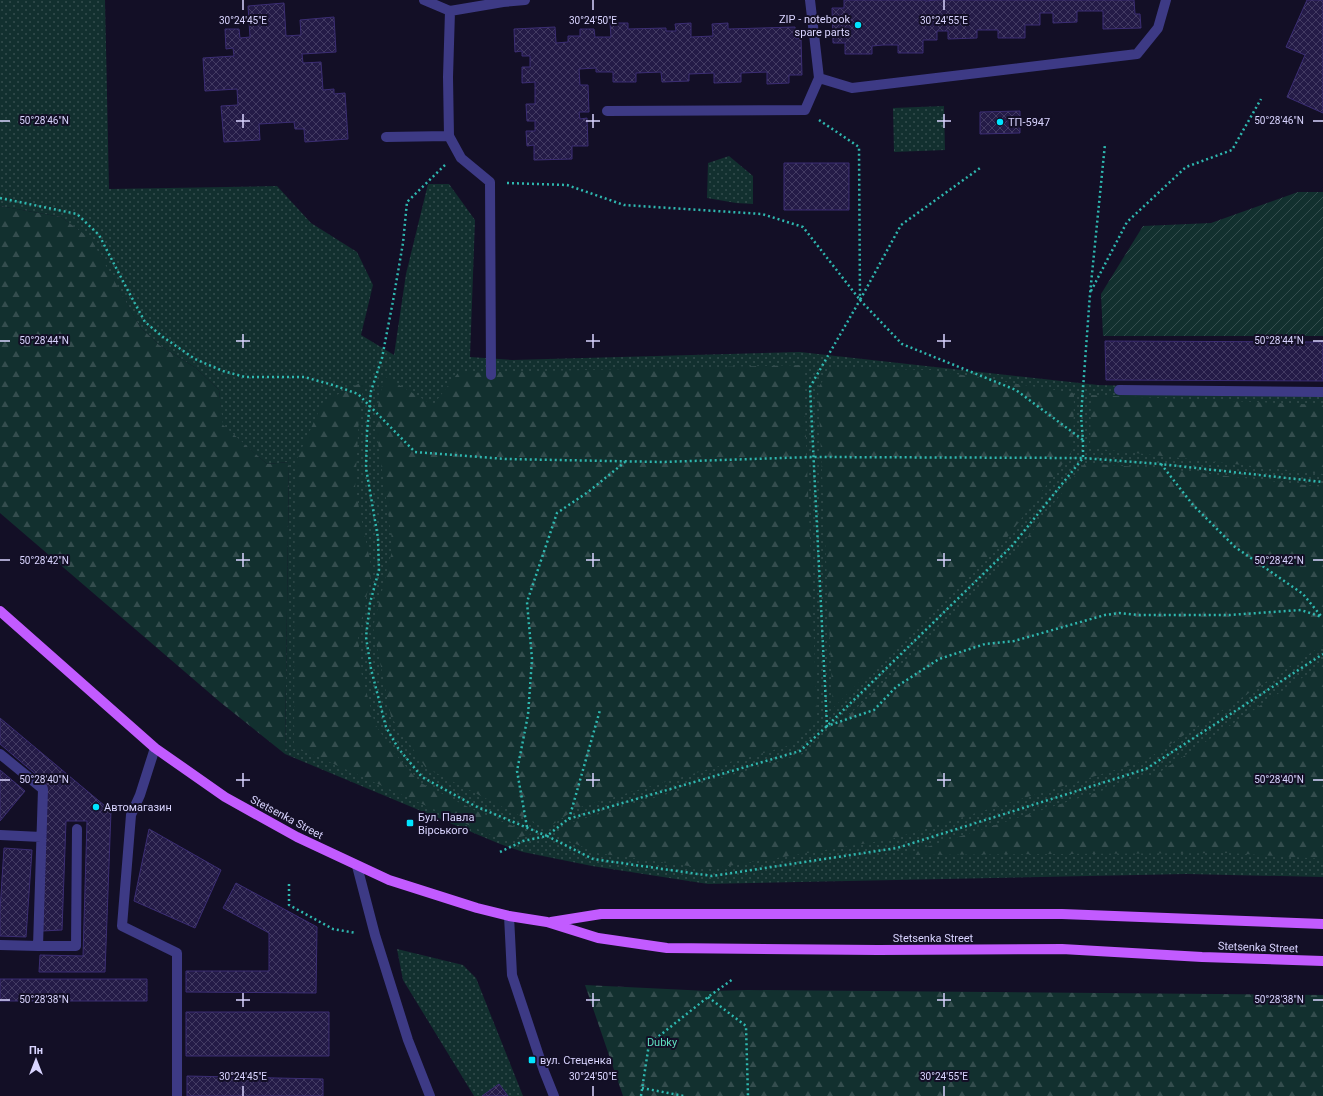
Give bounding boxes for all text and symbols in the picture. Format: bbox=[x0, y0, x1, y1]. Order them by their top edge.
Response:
place label: ZIP - notebook spare parts bbox=[779, 13, 850, 39]
text: 30°24'45"E bbox=[219, 15, 267, 26]
text: 30°24'50"E bbox=[569, 15, 617, 26]
text: 30°24'55"E bbox=[920, 15, 968, 26]
marker: ZIP - notebook spare parts bbox=[853, 20, 863, 30]
text: 50°28'46"N bbox=[19, 115, 69, 126]
text: 50°28'46"N bbox=[1254, 115, 1304, 126]
place label: ТП-5947 bbox=[1008, 116, 1050, 129]
marker: ТП-5947 bbox=[995, 117, 1005, 127]
text: 50°28'44"N bbox=[19, 335, 69, 346]
text: 50°28'44"N bbox=[1254, 335, 1304, 346]
text: 50°28'42"N bbox=[19, 555, 69, 566]
text: 50°28'42"N bbox=[1254, 555, 1304, 566]
text: 50°28'40"N bbox=[19, 774, 69, 785]
text: 50°28'40"N bbox=[1254, 774, 1304, 785]
street label: Stetsenka Street bbox=[248, 793, 326, 842]
place label: Автомагазин bbox=[104, 801, 172, 814]
marker: Автомагазин bbox=[91, 802, 101, 812]
place label: Бул. Павла Вірського bbox=[418, 811, 474, 837]
marker: Бул. Павла Вірського bbox=[405, 818, 415, 828]
street label: Stetsenka Street bbox=[893, 932, 974, 945]
street label: Stetsenka Street bbox=[1218, 940, 1299, 955]
text: 50°28'38"N bbox=[19, 994, 69, 1005]
text: 50°28'38"N bbox=[1254, 994, 1304, 1005]
park label: Dubky bbox=[647, 1036, 678, 1049]
north arrow bbox=[16, 1040, 56, 1080]
text: Пн bbox=[29, 1044, 43, 1057]
place label: вул. Стеценка bbox=[540, 1054, 612, 1067]
marker: вул. Стеценка bbox=[527, 1055, 537, 1065]
text: 30°24'45"E bbox=[219, 1071, 267, 1082]
text: 30°24'50"E bbox=[569, 1071, 617, 1082]
text: 30°24'55"E bbox=[920, 1071, 968, 1082]

